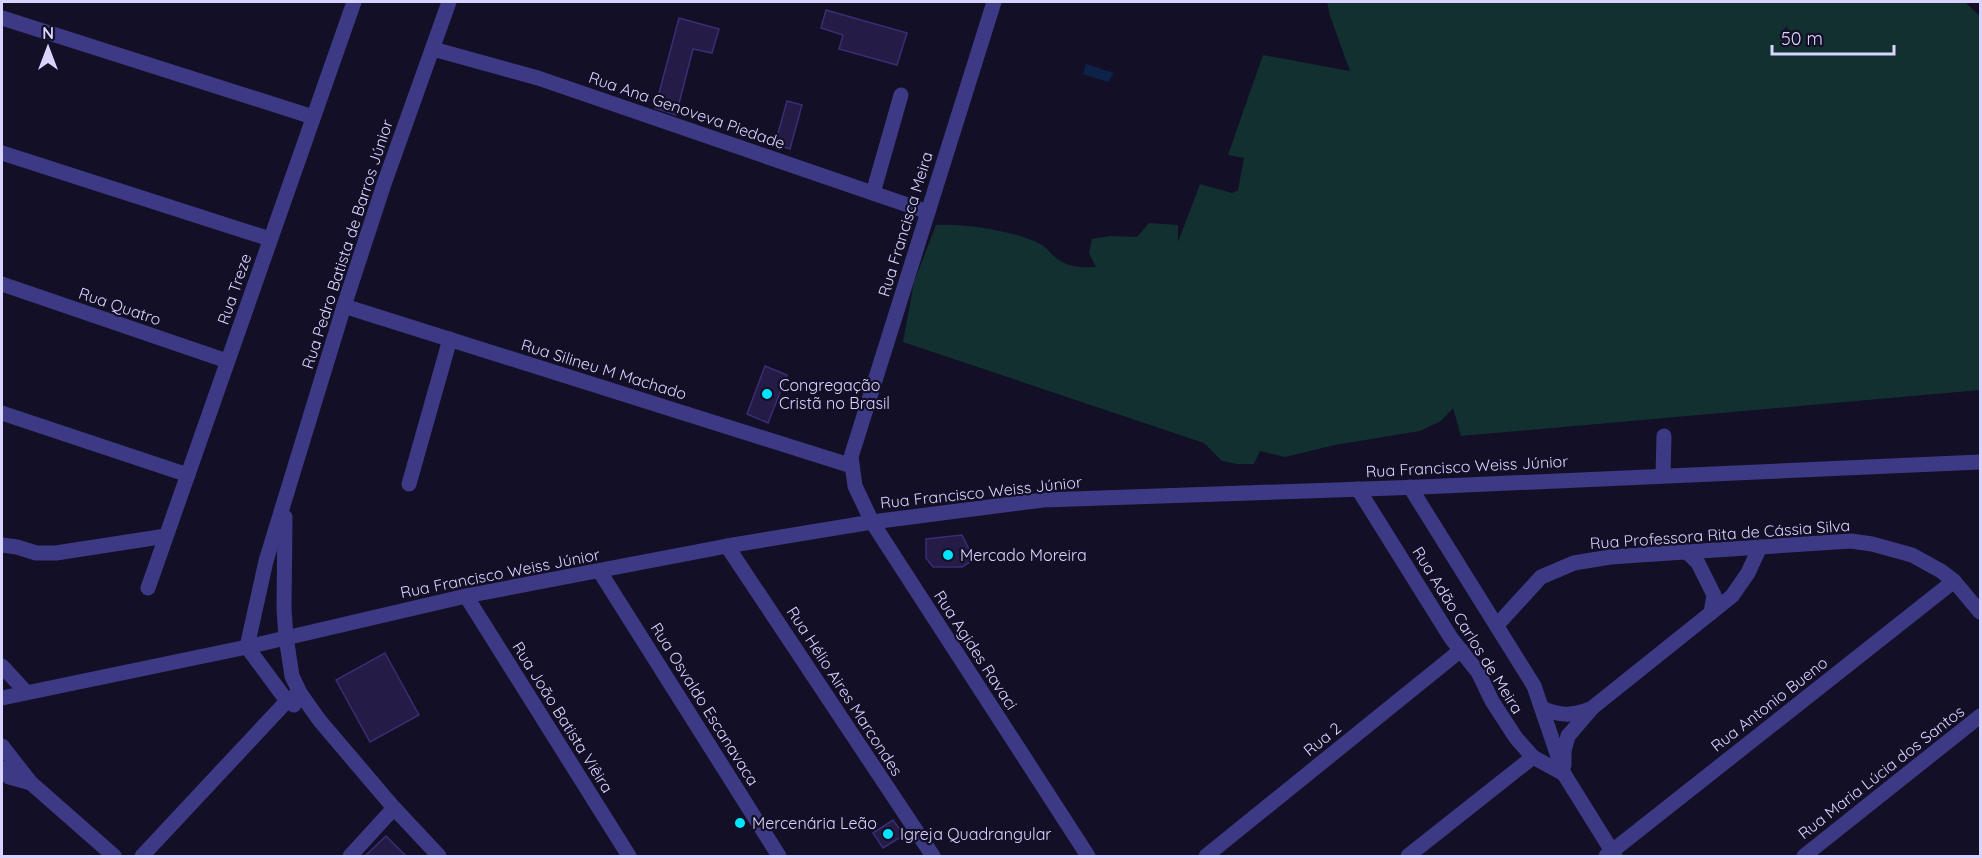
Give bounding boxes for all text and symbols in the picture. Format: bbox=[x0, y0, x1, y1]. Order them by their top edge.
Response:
north arrow bbox=[18, 18, 78, 78]
scale bar bbox=[1772, 18, 1894, 56]
text: N bbox=[42, 23, 54, 43]
text: 50 m bbox=[1781, 27, 1823, 50]
street label: Rua Ana Genoveva Piedade bbox=[586, 67, 788, 153]
street label: Rua Pedro Batista de Barros Júnior bbox=[297, 117, 397, 371]
street label: Rua Francisca Meira bbox=[873, 149, 937, 299]
street label: Rua Treze bbox=[213, 251, 255, 327]
street label: Rua Quatro bbox=[76, 283, 164, 329]
street label: Rua Silineu M Machado bbox=[519, 334, 689, 404]
place label: Congregação Cristã no Brasil bbox=[779, 375, 890, 413]
marker: Congregação Cristã no Brasil bbox=[760, 387, 774, 401]
street label: Rua Francisco Weiss Júnior bbox=[1365, 451, 1569, 481]
street label: Rua Francisco Weiss Júnior bbox=[879, 471, 1083, 513]
street label: Rua Professora Rita de Cássia Silva bbox=[1589, 515, 1851, 553]
street label: Rua Adão Carlos de Meira bbox=[1408, 543, 1528, 717]
street label: Rua Francisco Weiss Júnior bbox=[399, 544, 601, 602]
place label: Mercado Moreira bbox=[960, 545, 1087, 565]
marker: Mercado Moreira bbox=[941, 548, 955, 562]
street label: Rua Agides Ravaci bbox=[930, 587, 1022, 713]
street label: Rua Hélio Aires Marcondes bbox=[783, 602, 907, 780]
street label: Rua Osvaldo Escanavaca bbox=[647, 619, 763, 789]
street label: Rua João Batista Viêira bbox=[508, 638, 618, 796]
street label: Rua Antonio Bueno bbox=[1707, 652, 1831, 756]
street label: Rua Maria Lúcia dos Santos bbox=[1794, 701, 1968, 843]
street label: Rua 2 bbox=[1299, 718, 1345, 760]
place label: Mercenária Leão bbox=[752, 813, 877, 833]
marker: Mercenária Leão bbox=[733, 816, 747, 830]
place label: Igreja Quadrangular bbox=[900, 824, 1052, 844]
marker: Igreja Quadrangular bbox=[881, 827, 895, 841]

